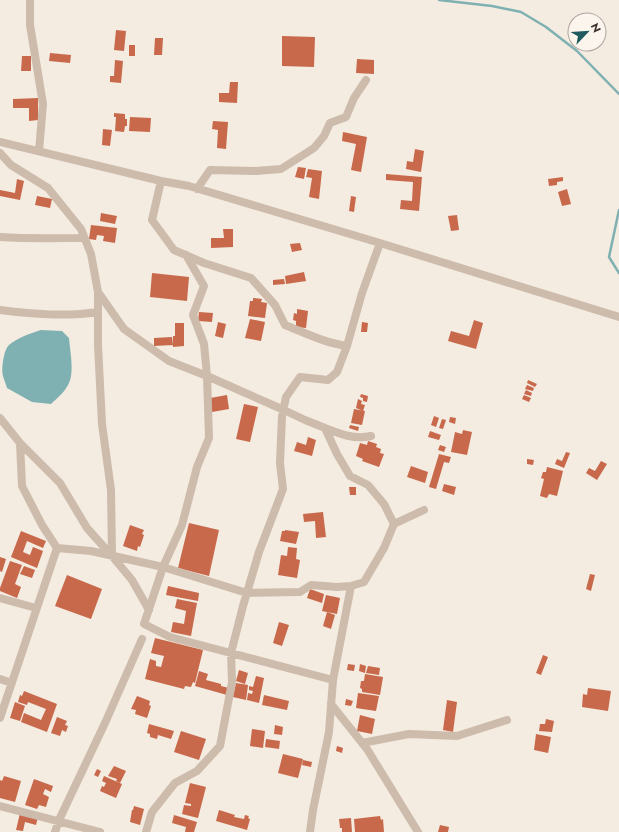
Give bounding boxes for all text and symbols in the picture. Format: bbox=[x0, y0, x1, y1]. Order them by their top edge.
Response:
north arrow bbox=[567, 12, 607, 52]
text: N bbox=[587, 20, 605, 35]

